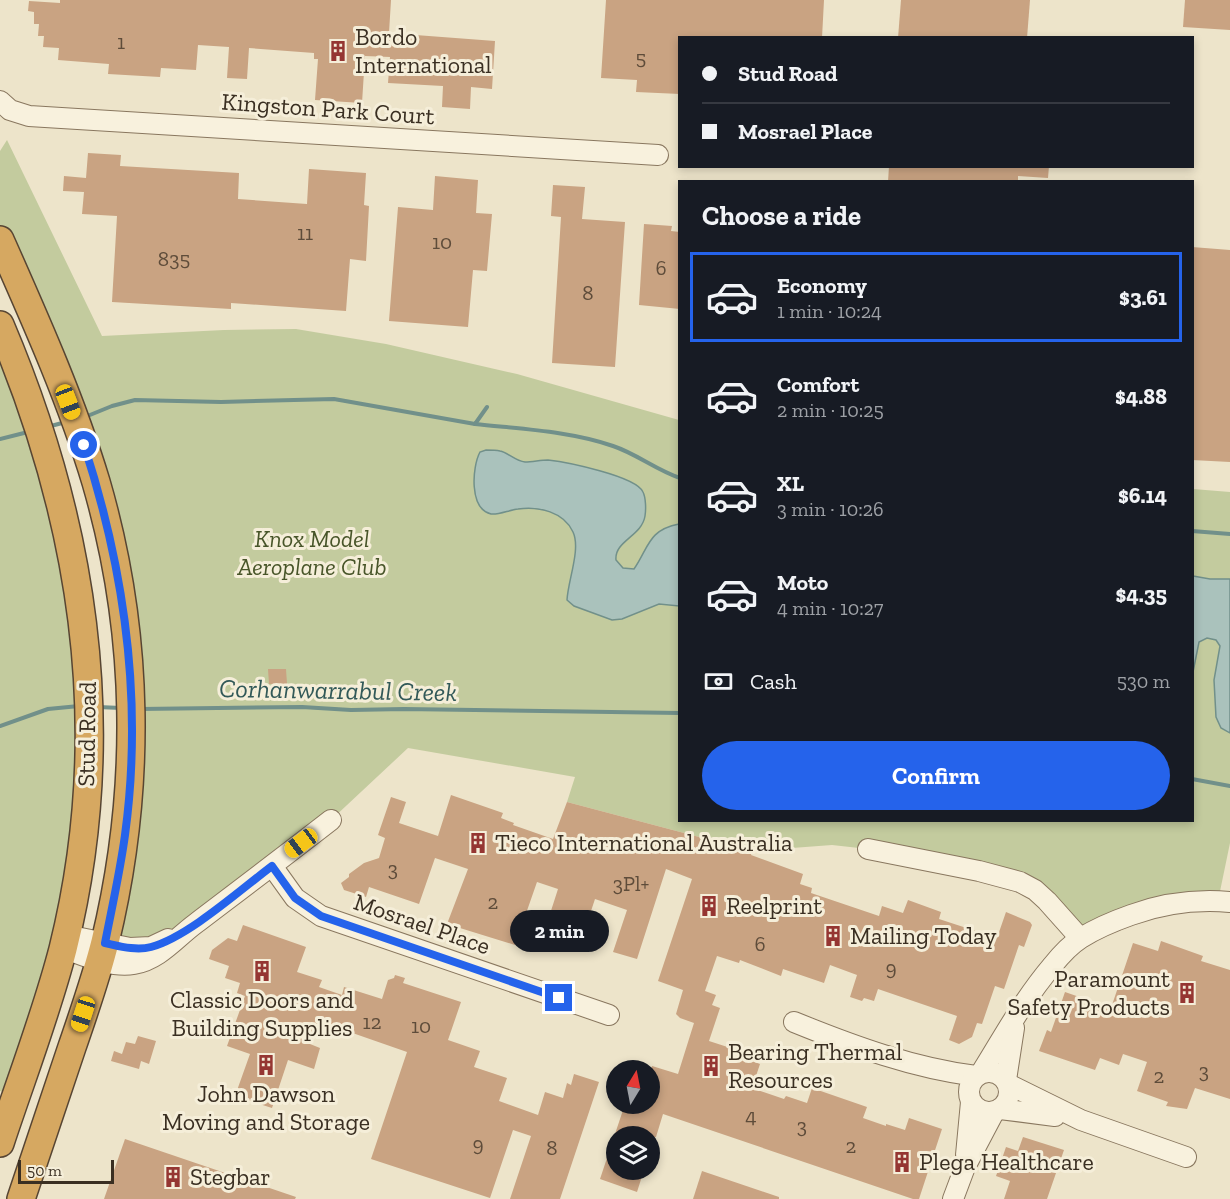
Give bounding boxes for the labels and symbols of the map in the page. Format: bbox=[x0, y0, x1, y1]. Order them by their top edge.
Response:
place label: Bordo International bbox=[355, 22, 492, 79]
house number: 1 bbox=[117, 29, 125, 54]
building icon: Bordo International bbox=[326, 39, 350, 63]
house number: 5 bbox=[636, 45, 646, 70]
street label: Kingston Park Court bbox=[221, 87, 436, 130]
house number: 11 bbox=[297, 220, 313, 245]
house number: 10 bbox=[432, 229, 452, 254]
house number: 835 bbox=[158, 246, 190, 271]
house number: 6 bbox=[655, 255, 667, 280]
house number: 8 bbox=[582, 280, 594, 305]
car bbox=[53, 382, 83, 422]
route start bbox=[70, 431, 97, 458]
park label: Knox Model Aeroplane Club bbox=[236, 524, 387, 581]
water label: Corhanwarrabul Creek bbox=[219, 672, 457, 708]
street label: Stud Road bbox=[71, 681, 102, 787]
car bbox=[281, 825, 321, 861]
place label: Tieco International Australia bbox=[495, 828, 793, 857]
building icon: Tieco International Australia bbox=[466, 831, 490, 855]
house number: 3 bbox=[388, 856, 398, 881]
house number: 3Pl+ bbox=[613, 871, 650, 896]
street label: Mosrael Place bbox=[350, 887, 494, 960]
house number: 2 bbox=[488, 889, 498, 914]
place label: Reelprint bbox=[726, 891, 822, 920]
building icon: Reelprint bbox=[697, 894, 721, 918]
callout: 2 min bbox=[510, 911, 608, 953]
place label: Mailing Today bbox=[850, 921, 997, 950]
building icon: Mailing Today bbox=[821, 924, 845, 948]
house number: 6 bbox=[754, 931, 766, 956]
house number: 9 bbox=[885, 955, 897, 980]
building icon: Classic Doors and Building Supplies bbox=[250, 959, 274, 983]
place label: Paramount Safety Products bbox=[1007, 964, 1170, 1021]
building icon: Paramount Safety Products bbox=[1175, 981, 1199, 1005]
route end bbox=[545, 984, 572, 1011]
place label: Classic Doors and Building Supplies bbox=[170, 985, 354, 1042]
car bbox=[69, 994, 97, 1034]
house number: 12 bbox=[363, 1009, 381, 1034]
house number: 10 bbox=[411, 1013, 431, 1038]
place label: Bearing Thermal Resources bbox=[728, 1037, 902, 1094]
building icon: John Dawson Moving and Storage bbox=[254, 1053, 278, 1077]
building icon: Bearing Thermal Resources bbox=[699, 1054, 723, 1078]
house number: 3 bbox=[1199, 1058, 1209, 1083]
north arrow bbox=[606, 1060, 660, 1114]
house number: 2 bbox=[1154, 1063, 1164, 1088]
place label: John Dawson Moving and Storage bbox=[162, 1079, 370, 1136]
house number: 4 bbox=[745, 1103, 757, 1128]
house number: 3 bbox=[797, 1113, 807, 1138]
house number: 9 bbox=[472, 1131, 484, 1156]
house number: 2 bbox=[846, 1133, 856, 1158]
house number: 8 bbox=[546, 1135, 558, 1160]
place label: Plega Healthcare bbox=[919, 1147, 1094, 1176]
building icon: Plega Healthcare bbox=[890, 1150, 914, 1174]
scale bar bbox=[18, 1157, 114, 1184]
place label: Stegbar bbox=[190, 1162, 271, 1191]
building icon: Stegbar bbox=[161, 1165, 185, 1189]

